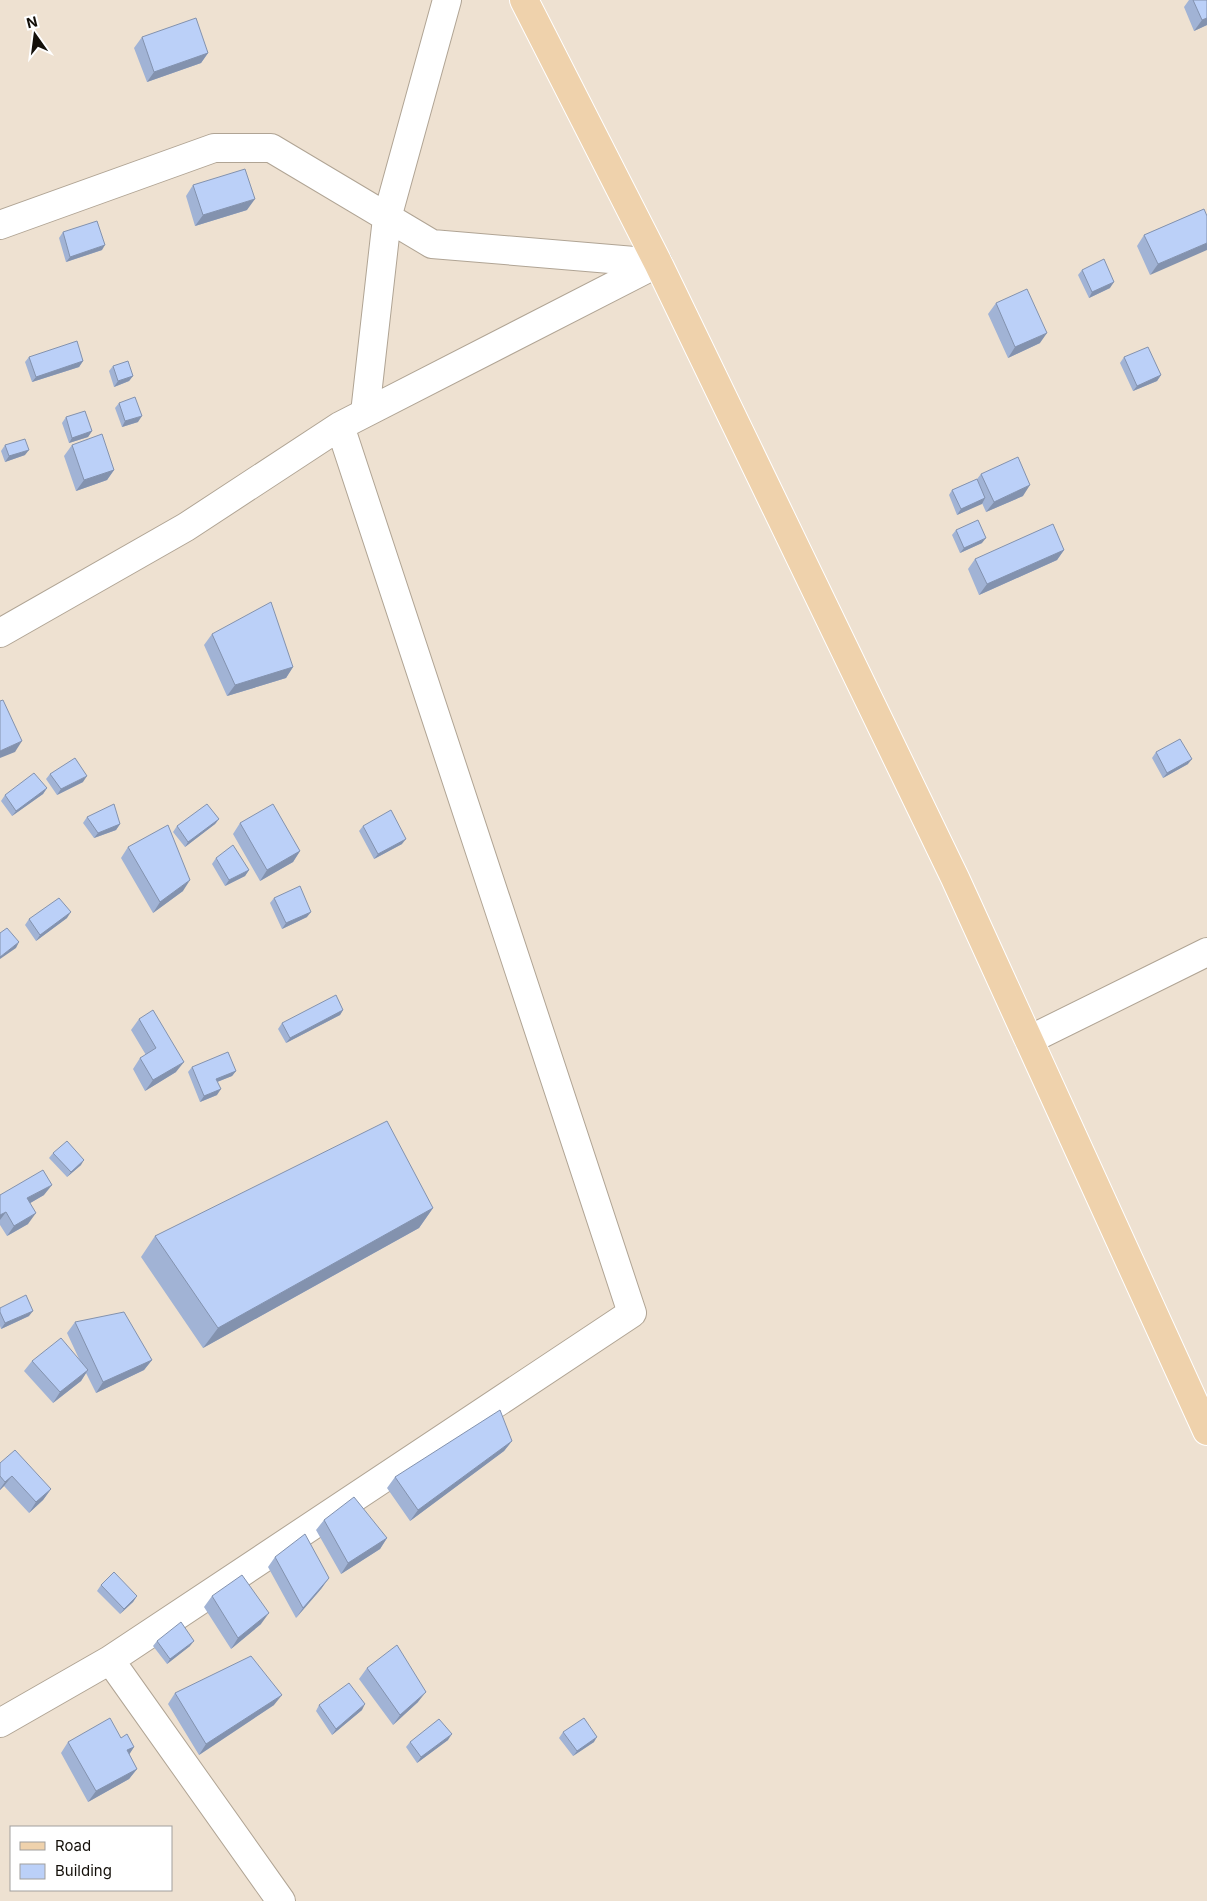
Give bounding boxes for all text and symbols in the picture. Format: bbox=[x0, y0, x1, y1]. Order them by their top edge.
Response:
north arrow bbox=[10, 10, 60, 60]
text: N bbox=[25, 12, 39, 31]
legend bbox=[10, 1826, 172, 1891]
text: Road bbox=[55, 1836, 91, 1855]
text: Building bbox=[55, 1861, 112, 1880]

